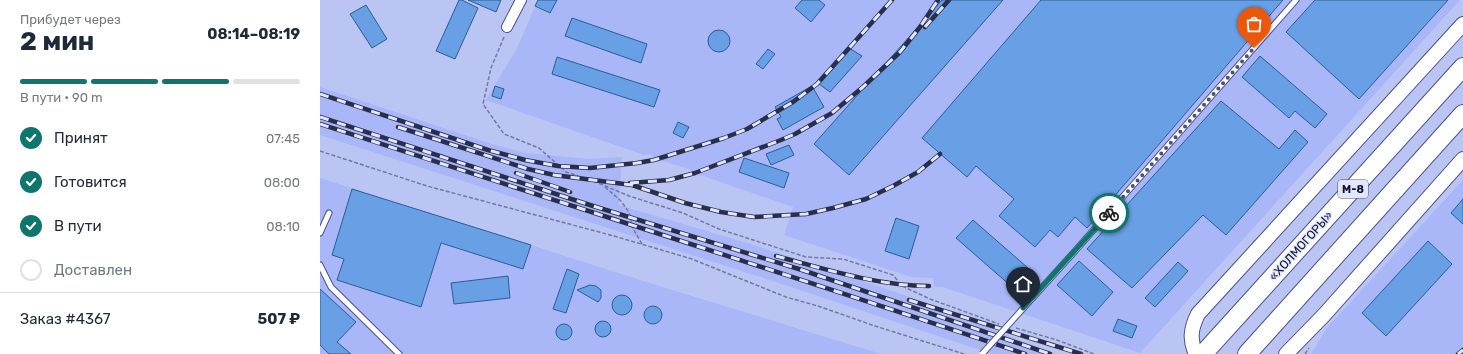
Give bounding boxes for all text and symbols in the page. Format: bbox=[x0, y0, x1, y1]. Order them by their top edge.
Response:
pin bbox=[1237, 7.0, 1271, 48]
text: Прибудет через bbox=[20, 12, 121, 27]
icon: bag bbox=[1243, 13, 1265, 35]
text: 08:14–08:19 bbox=[207, 25, 300, 43]
text: 2 мин bbox=[20, 26, 94, 57]
text: В пути · 90 m bbox=[20, 90, 103, 105]
icon: check bbox=[20, 127, 42, 149]
text: Принят bbox=[54, 129, 108, 147]
text: 07:45 bbox=[266, 131, 300, 146]
icon: check bbox=[20, 171, 42, 193]
text: Готовится bbox=[54, 173, 127, 191]
text: 08:00 bbox=[264, 175, 300, 190]
road number: М-8 bbox=[1338, 180, 1368, 198]
courier bbox=[1089, 193, 1129, 233]
icon: bike bbox=[1098, 202, 1120, 224]
street label: «ХОЛМОГОРЫ» bbox=[1266, 209, 1336, 283]
icon: check bbox=[20, 215, 42, 237]
text: В пути bbox=[54, 217, 102, 235]
text: 08:10 bbox=[266, 219, 300, 234]
text: Доставлен bbox=[54, 261, 132, 279]
pin bbox=[1006, 267, 1040, 308]
icon: home bbox=[1012, 273, 1034, 295]
text: Заказ #4367 bbox=[20, 310, 110, 328]
text: 507 ₽ bbox=[258, 310, 300, 328]

